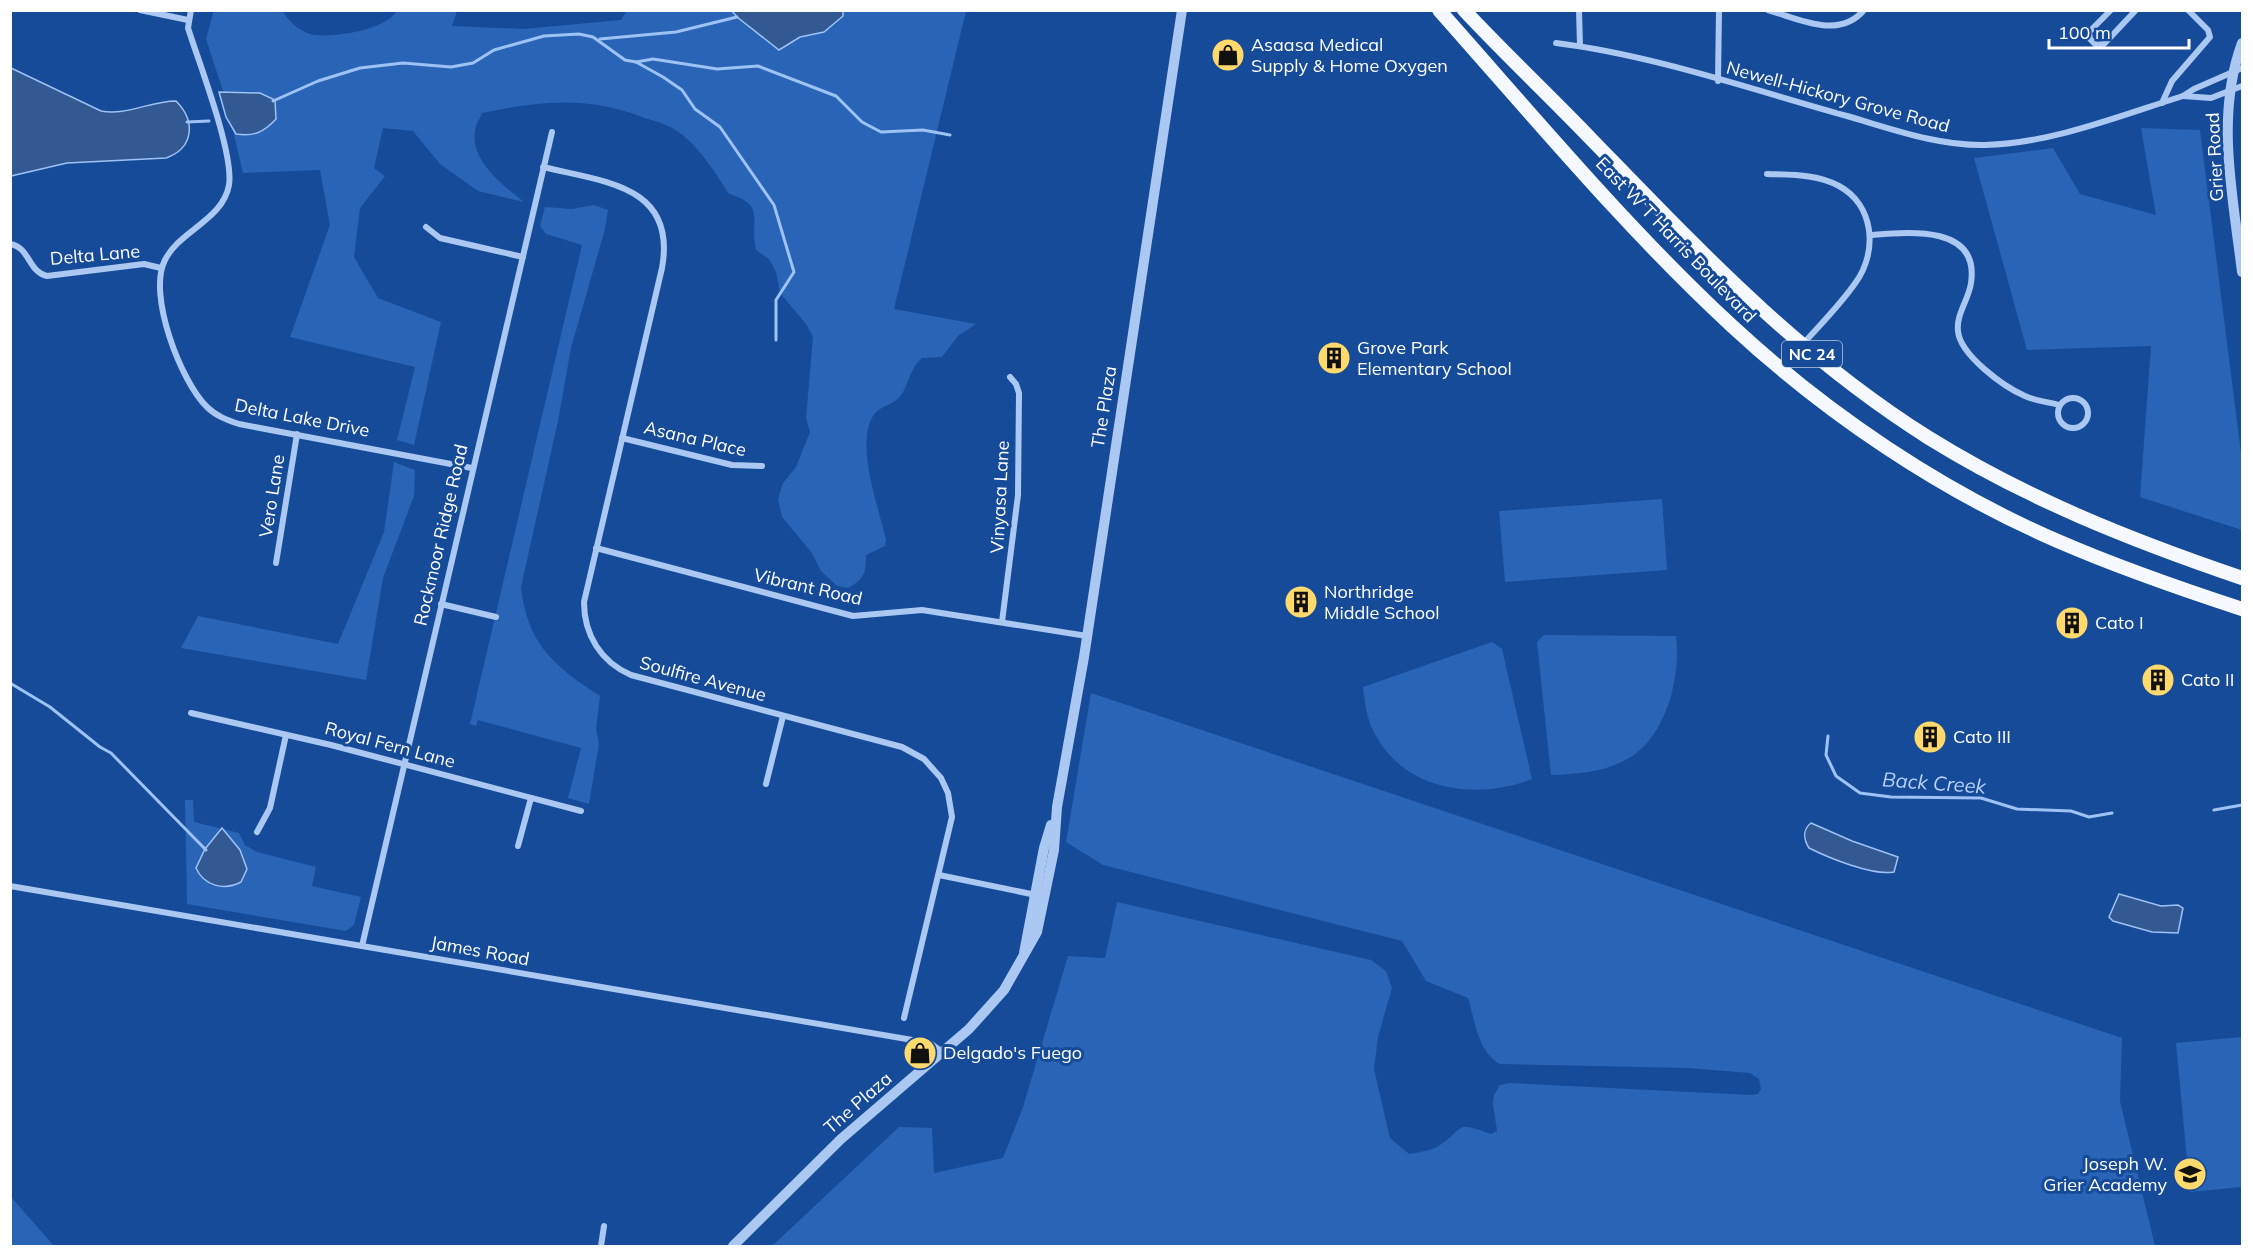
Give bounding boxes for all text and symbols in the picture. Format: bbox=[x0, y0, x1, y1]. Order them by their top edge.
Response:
scale bar bbox=[2049, 12, 2188, 50]
text: 100 m bbox=[2058, 21, 2111, 44]
place label: Asaasa Medical Supply & Home Oxygen bbox=[1251, 33, 1448, 77]
shop icon: Asaasa Medical Supply & Home Oxygen bbox=[1210, 37, 1246, 73]
street label: Newell-Hickory Grove Road bbox=[1724, 56, 1952, 137]
street label: Grier Road bbox=[2201, 112, 2228, 202]
street label: East W T Harris Boulevard bbox=[1591, 152, 1761, 327]
street label: Delta Lane bbox=[49, 239, 141, 270]
place label: Grove Park Elementary School bbox=[1357, 336, 1512, 380]
building icon: Grove Park Elementary School bbox=[1316, 340, 1352, 376]
road number: NC 24 bbox=[1782, 341, 1842, 367]
street label: The Plaza bbox=[1086, 364, 1121, 450]
street label: Delta Lake Drive bbox=[233, 393, 372, 442]
street label: Asana Place bbox=[642, 416, 748, 461]
street label: Vinyasa Lane bbox=[985, 440, 1014, 554]
street label: Rockmoor Ridge Road bbox=[408, 442, 473, 628]
street label: Vero Lane bbox=[254, 453, 289, 539]
street label: Vibrant Road bbox=[752, 563, 865, 610]
place label: Northridge Middle School bbox=[1324, 580, 1440, 624]
building icon: Northridge Middle School bbox=[1283, 584, 1319, 620]
building icon: Cato I bbox=[2054, 605, 2090, 641]
place label: Cato I bbox=[2095, 611, 2144, 634]
street label: Soulfire Avenue bbox=[637, 651, 769, 706]
building icon: Cato II bbox=[2140, 662, 2176, 698]
place label: Cato II bbox=[2181, 668, 2234, 691]
street label: Royal Fern Lane bbox=[323, 716, 458, 773]
building icon: Cato III bbox=[1912, 719, 1948, 755]
place label: Cato III bbox=[1953, 725, 2011, 748]
water label: Back Creek bbox=[1881, 766, 1987, 799]
street label: James Road bbox=[429, 930, 531, 971]
shop icon: Delgado's Fuego bbox=[902, 1035, 938, 1071]
place label: Delgado's Fuego bbox=[943, 1041, 1082, 1064]
street label: The Plaza bbox=[819, 1067, 896, 1138]
place label: Joseph W. Grier Academy bbox=[2043, 1152, 2167, 1196]
school or university icon: Joseph W. Grier Academy bbox=[2172, 1156, 2208, 1192]

